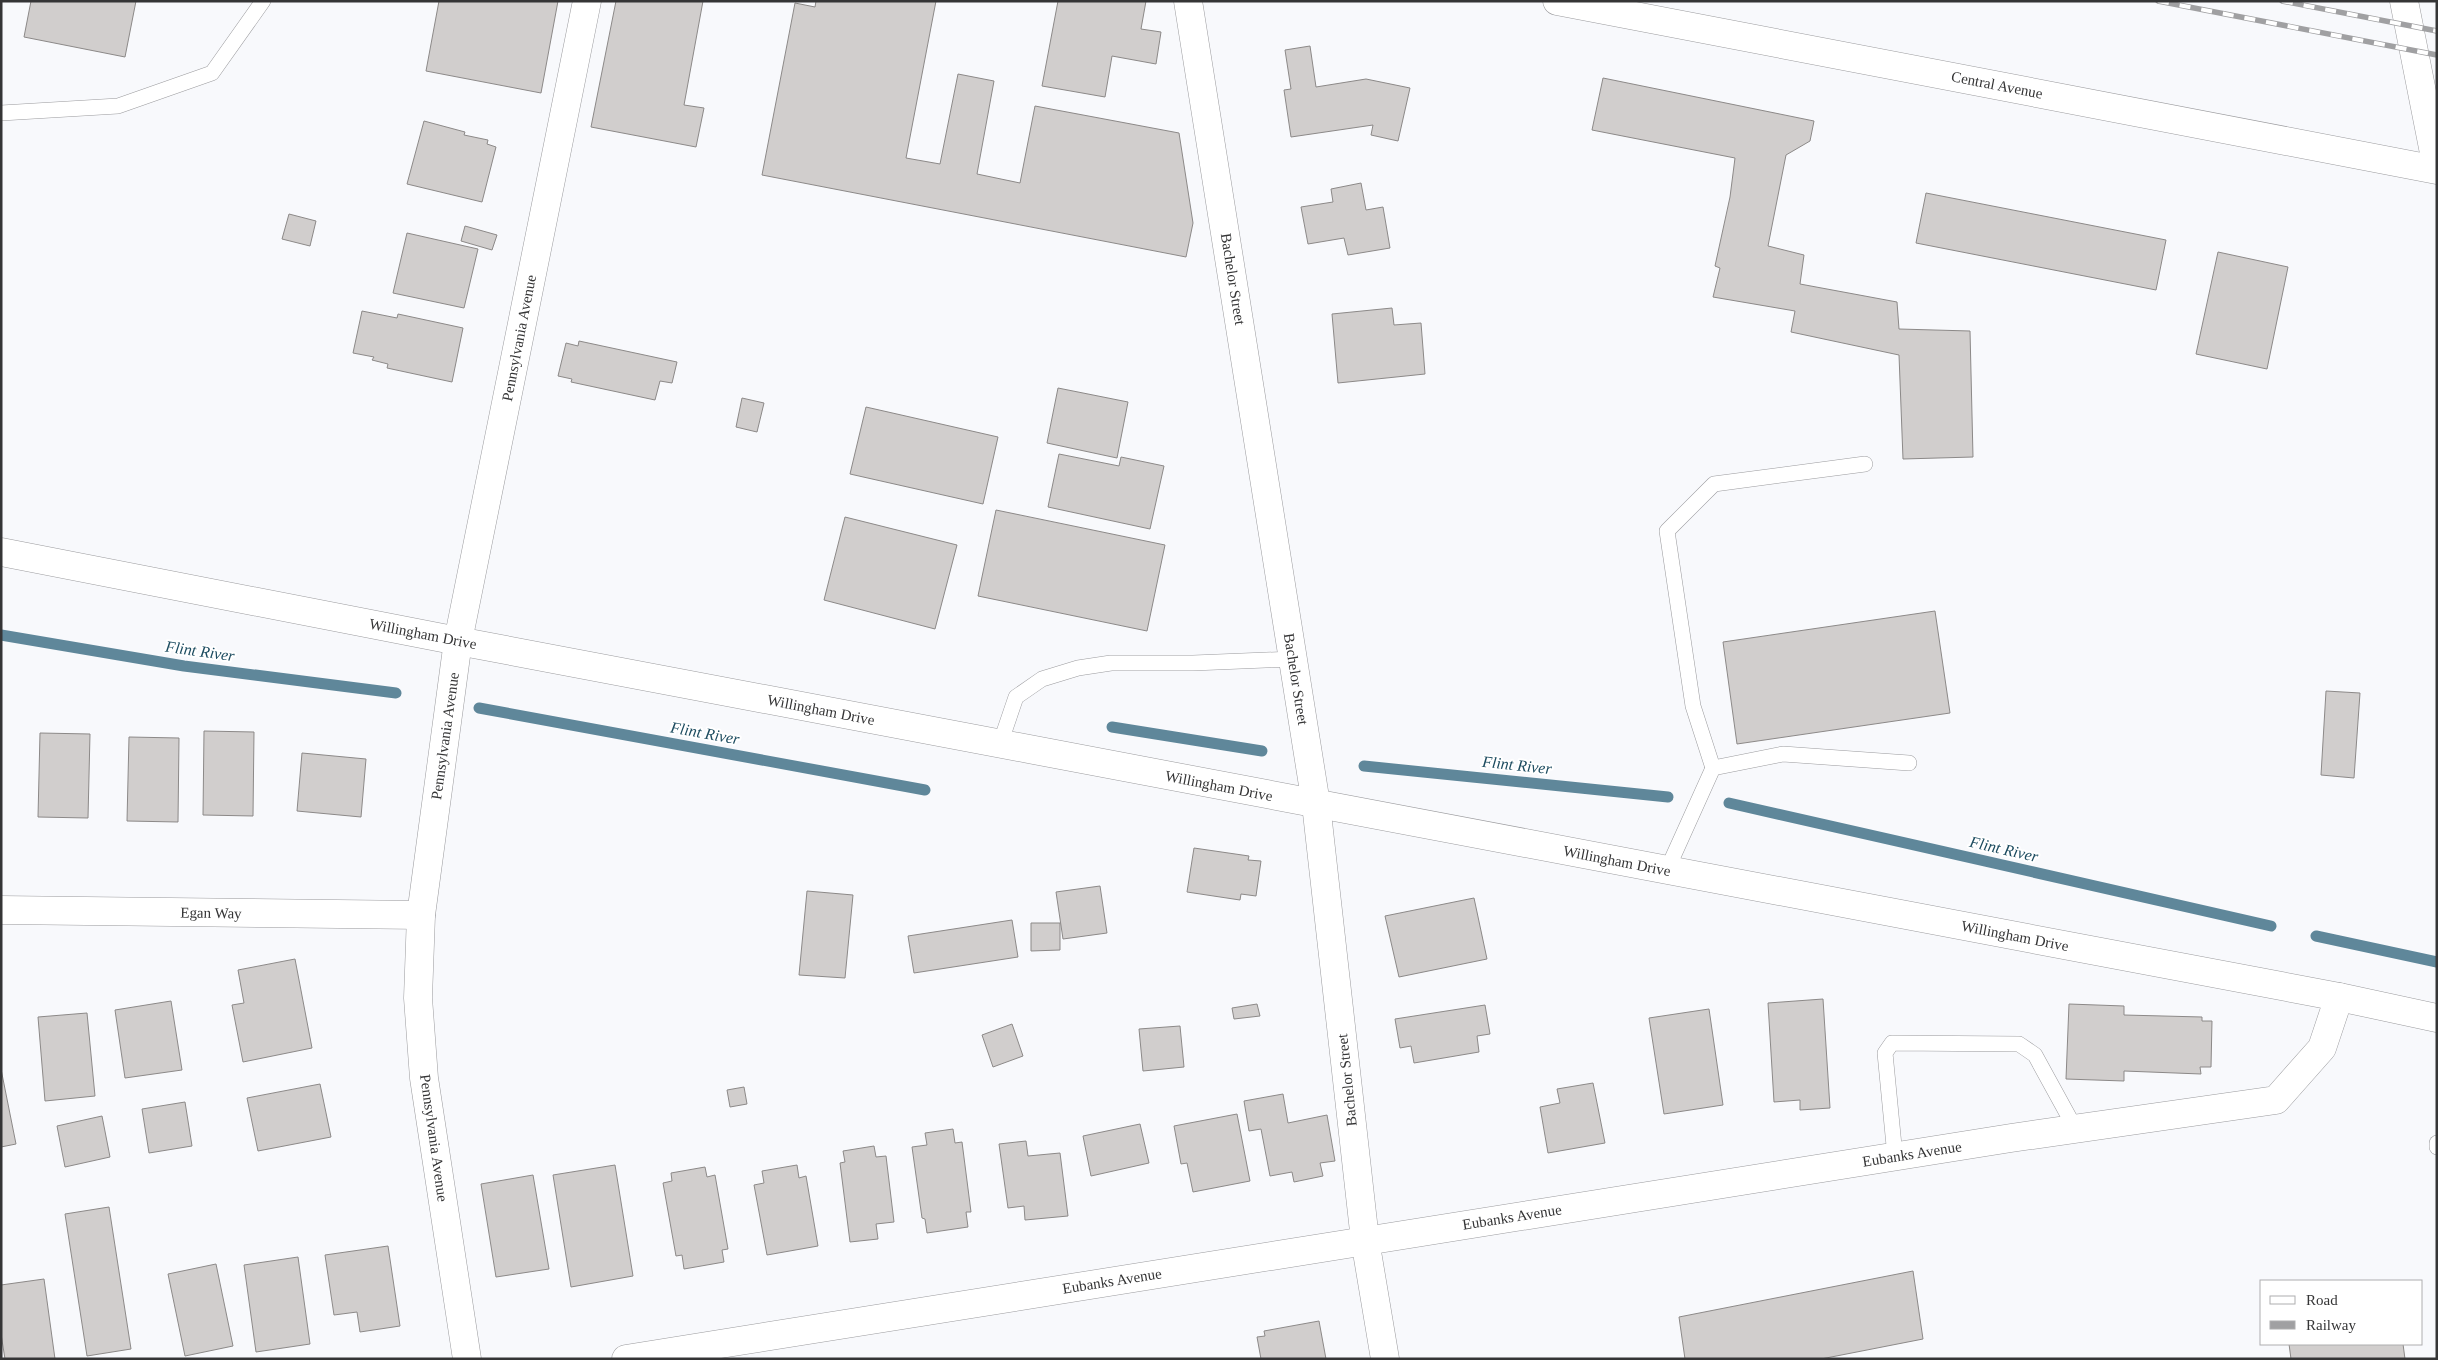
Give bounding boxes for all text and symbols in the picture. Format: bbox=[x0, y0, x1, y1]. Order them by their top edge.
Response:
street label: Central Avenue bbox=[1950, 68, 2044, 102]
street label: Bachelor Street bbox=[1218, 232, 1248, 327]
street label: Pennsylvania Avenue bbox=[499, 273, 539, 403]
street label: Willingham Drive bbox=[368, 616, 478, 652]
street label: Bachelor Street bbox=[1281, 632, 1311, 727]
water label: Flint River bbox=[163, 638, 236, 664]
street label: Pennsylvania Avenue bbox=[428, 671, 462, 801]
street label: Willingham Drive bbox=[766, 692, 876, 728]
water label: Flint River bbox=[668, 718, 742, 748]
water label: Flint River bbox=[1480, 753, 1553, 777]
street label: Willingham Drive bbox=[1164, 768, 1274, 804]
water label: Flint River bbox=[1967, 833, 2041, 865]
street label: Willingham Drive bbox=[1562, 843, 1672, 879]
street label: Egan Way bbox=[180, 904, 242, 922]
street label: Willingham Drive bbox=[1960, 918, 2070, 954]
street label: Bachelor Street bbox=[1334, 1032, 1360, 1127]
street label: Pennsylvania Avenue bbox=[417, 1073, 451, 1203]
street label: Eubanks Avenue bbox=[1861, 1138, 1963, 1170]
street label: Eubanks Avenue bbox=[1461, 1201, 1563, 1233]
street label: Eubanks Avenue bbox=[1061, 1265, 1163, 1297]
legend bbox=[2260, 1280, 2423, 1345]
text: Road bbox=[2306, 1292, 2338, 1308]
text: Railway bbox=[2306, 1317, 2356, 1333]

